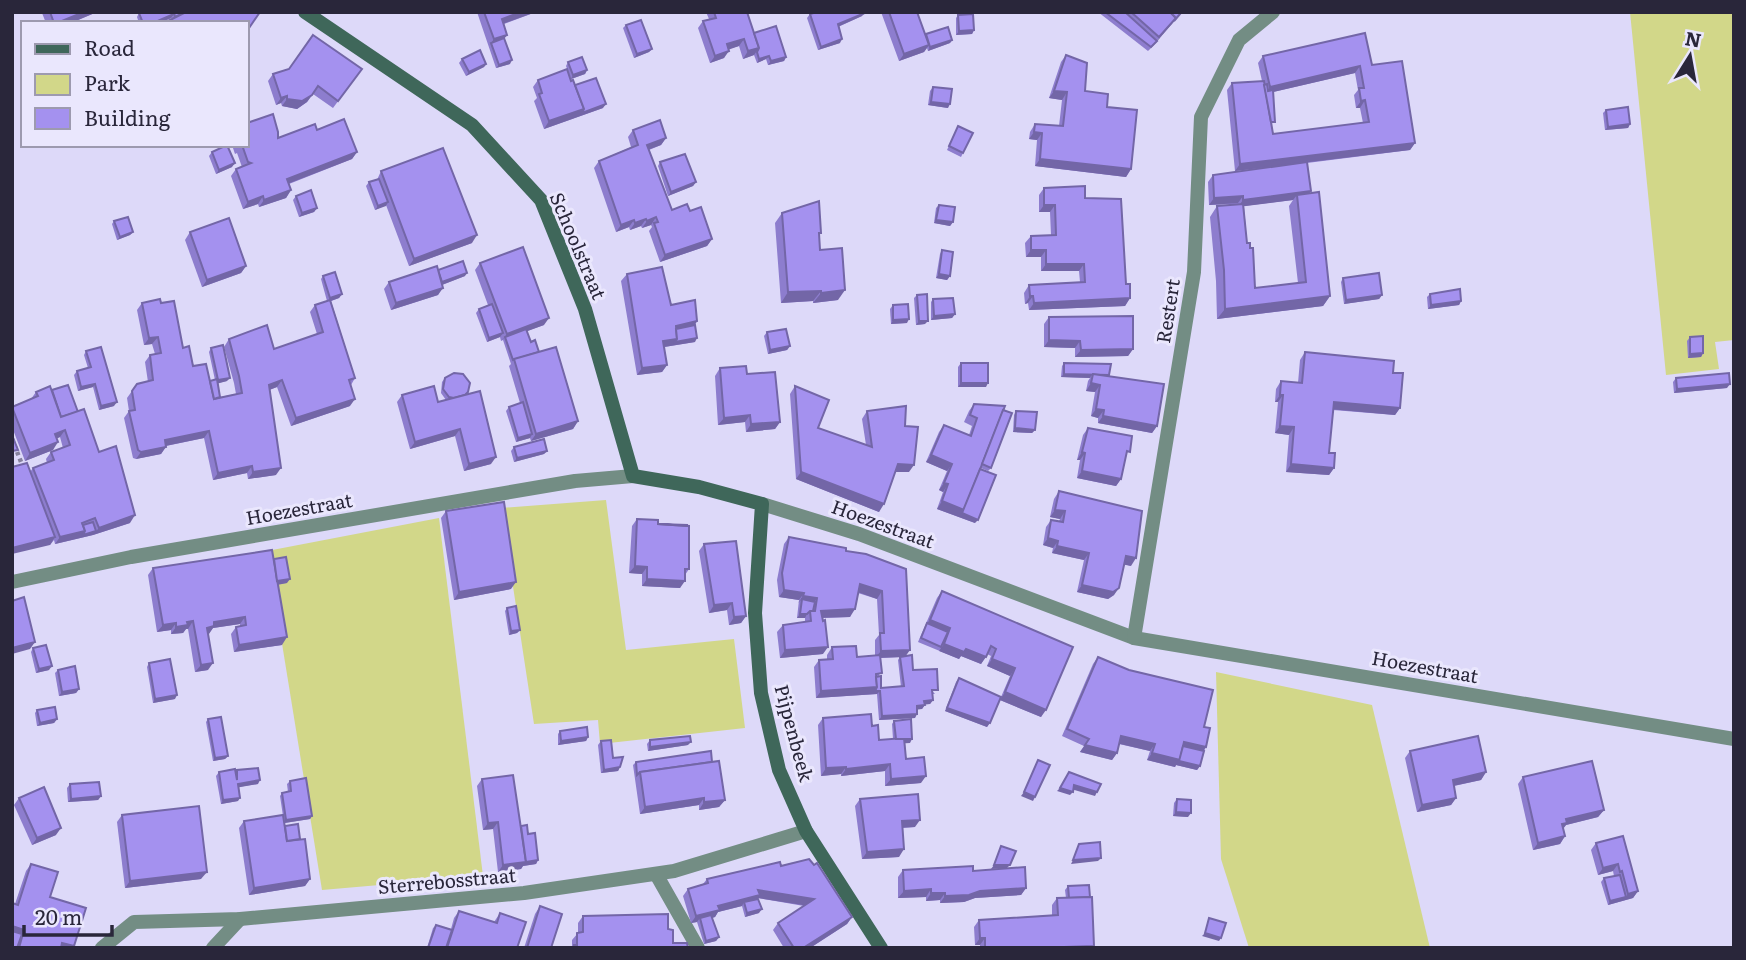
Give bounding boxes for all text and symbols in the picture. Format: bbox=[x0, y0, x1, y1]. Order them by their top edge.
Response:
legend bbox=[21, 21, 248, 147]
north arrow bbox=[1655, 21, 1725, 91]
text: N bbox=[1683, 23, 1704, 54]
text: Road bbox=[84, 31, 135, 62]
text: Park bbox=[84, 66, 130, 97]
text: Building bbox=[84, 101, 171, 132]
street label: Schoolstraat bbox=[544, 188, 614, 304]
street label: Restert bbox=[1148, 276, 1186, 345]
street label: Hoezestraat bbox=[243, 485, 355, 531]
street label: Hoezestraat bbox=[828, 491, 939, 555]
street label: Hoezestraat bbox=[1370, 643, 1481, 689]
street label: Pijpenbeek bbox=[769, 681, 821, 785]
street label: Sterrebosstraat bbox=[377, 860, 518, 900]
scale bar bbox=[24, 894, 112, 938]
text: 20 m bbox=[35, 900, 82, 931]

